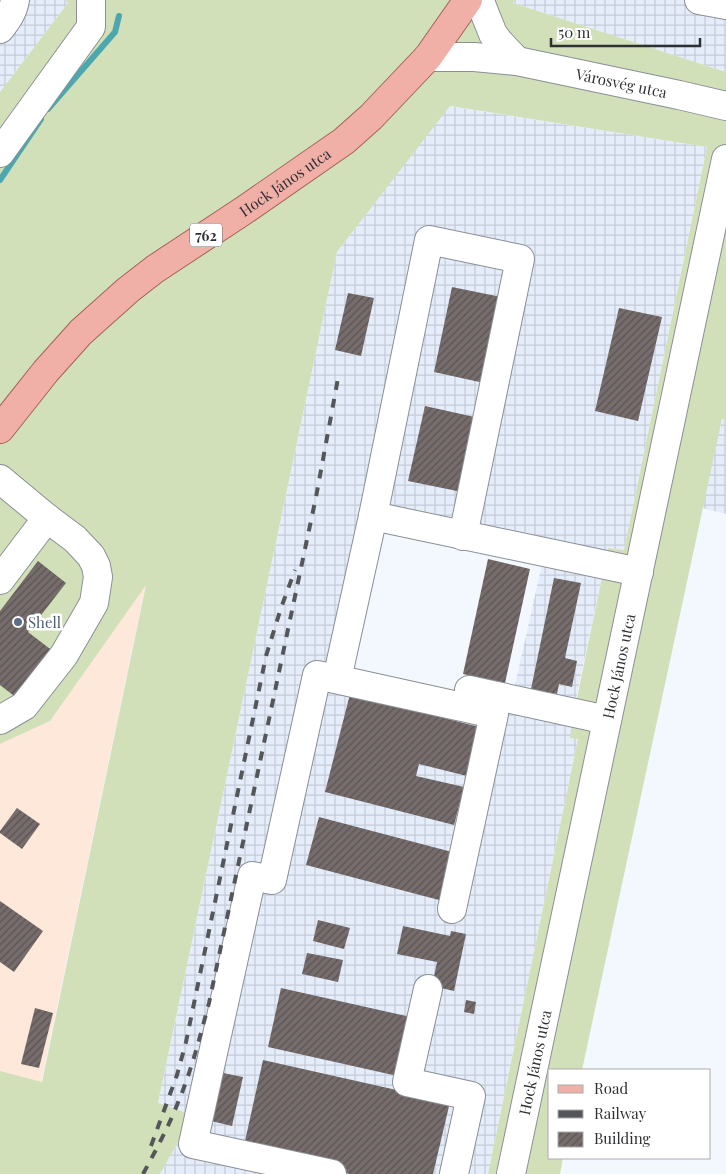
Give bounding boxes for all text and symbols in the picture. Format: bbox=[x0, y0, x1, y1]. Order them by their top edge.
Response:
scale bar bbox=[551, 15, 700, 47]
text: 50 m bbox=[558, 22, 591, 42]
street label: Városvég utca bbox=[573, 63, 669, 102]
street label: Hock János utca bbox=[235, 143, 335, 221]
road number: 762 bbox=[190, 224, 222, 246]
street label: Hock János utca bbox=[598, 611, 640, 721]
place label: Shell bbox=[28, 612, 61, 632]
marker: Shell bbox=[12, 616, 24, 628]
street label: Hock János utca bbox=[514, 1008, 556, 1117]
legend bbox=[548, 1069, 711, 1159]
text: Road bbox=[594, 1078, 628, 1098]
text: Railway bbox=[594, 1103, 647, 1123]
text: Building bbox=[594, 1128, 651, 1148]

